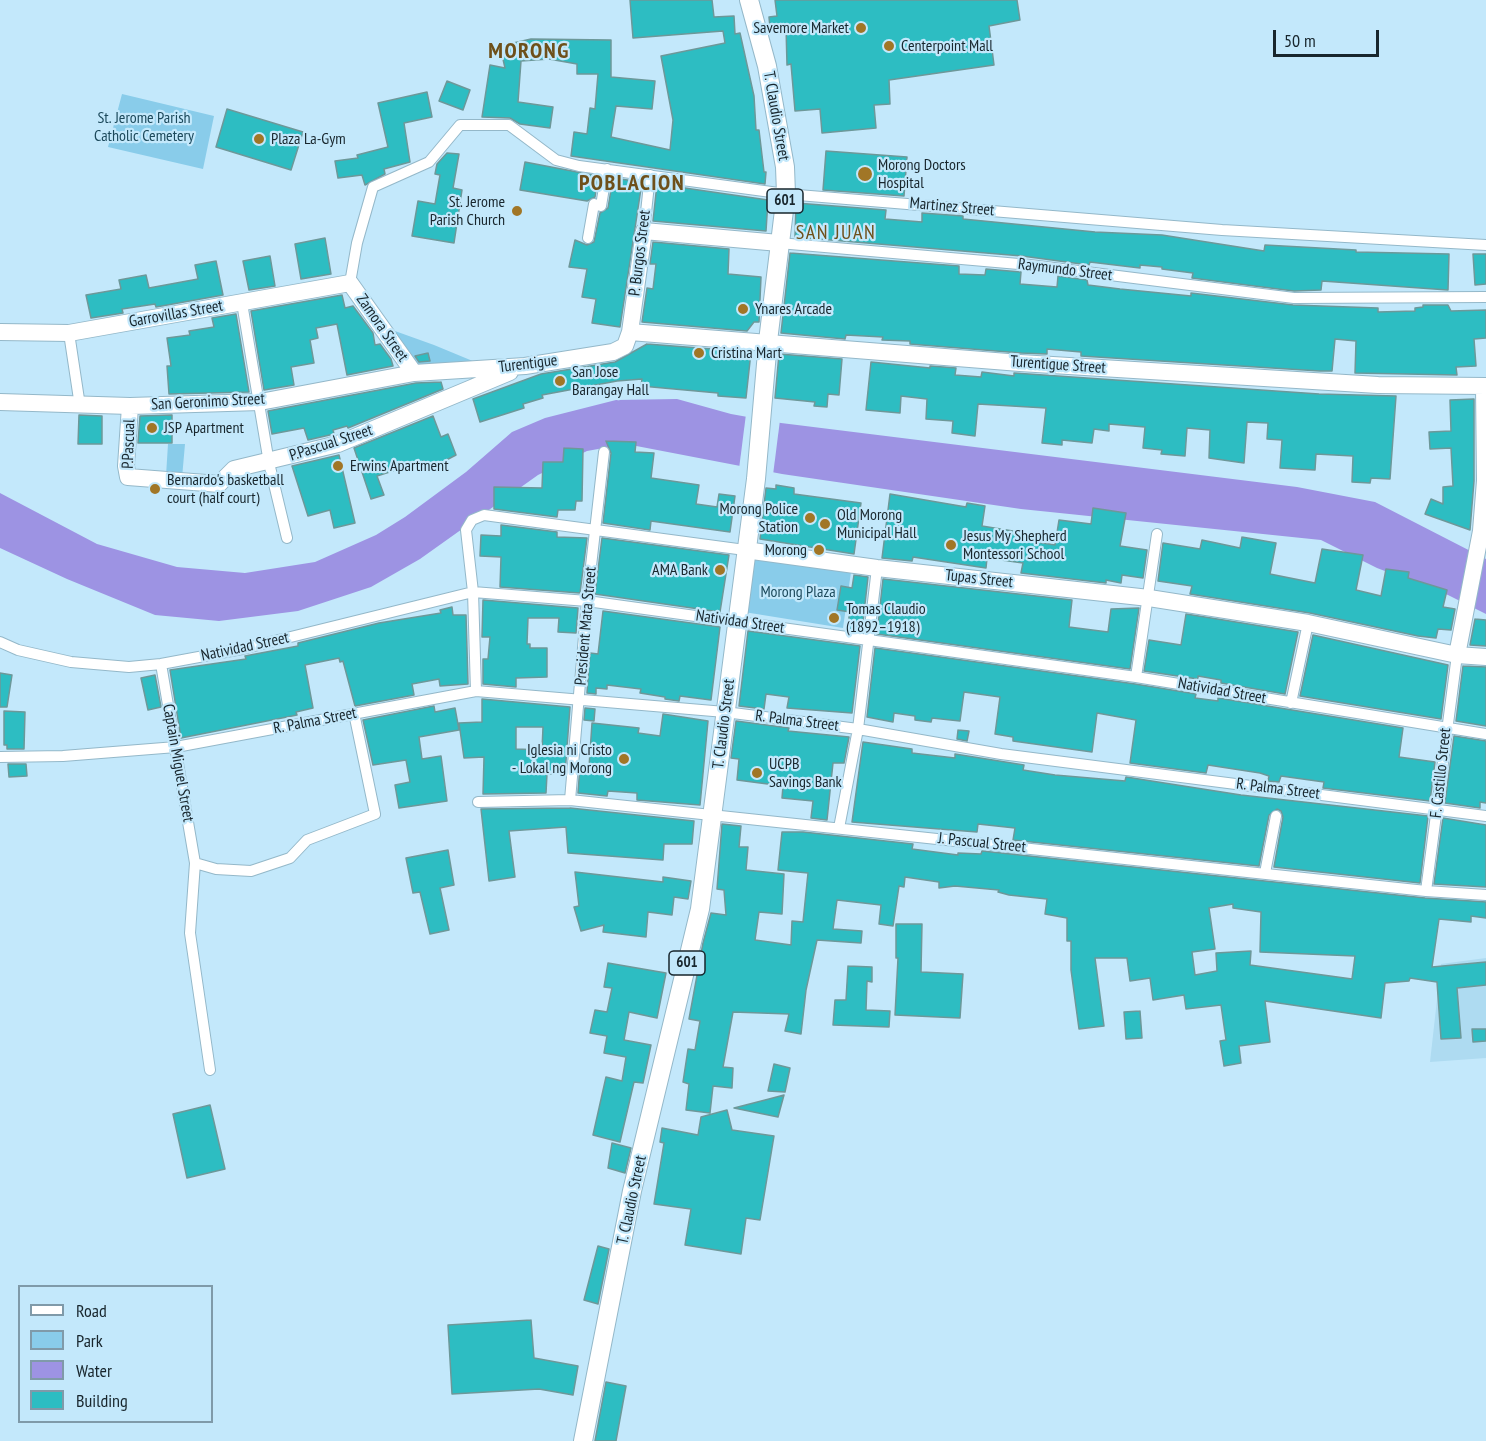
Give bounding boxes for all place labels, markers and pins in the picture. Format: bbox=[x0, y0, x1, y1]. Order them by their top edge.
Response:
place label: Savemore Market bbox=[753, 18, 849, 38]
marker: Savemore Market bbox=[854, 21, 868, 35]
place label: Centerpoint Mall bbox=[901, 36, 993, 56]
marker: Centerpoint Mall bbox=[882, 39, 896, 53]
place label: Plaza La-Gym bbox=[271, 129, 346, 149]
marker: Plaza La-Gym bbox=[252, 132, 266, 146]
place label: Morong Doctors Hospital bbox=[878, 155, 966, 193]
marker: Morong Doctors Hospital bbox=[856, 165, 874, 183]
place label: St. Jerome Parish Church bbox=[430, 192, 505, 230]
marker: St. Jerome Parish Church bbox=[510, 204, 524, 218]
place label: Ynares Arcade bbox=[755, 299, 832, 319]
marker: Ynares Arcade bbox=[736, 302, 750, 316]
place label: Cristina Mart bbox=[711, 343, 782, 363]
marker: Cristina Mart bbox=[692, 346, 706, 360]
place label: San Jose Barangay Hall bbox=[572, 362, 649, 400]
marker: San Jose Barangay Hall bbox=[553, 374, 567, 388]
place label: JSP Apartment bbox=[164, 418, 244, 438]
marker: JSP Apartment bbox=[145, 421, 159, 435]
place label: Erwins Apartment bbox=[350, 456, 449, 476]
marker: Erwins Apartment bbox=[331, 459, 345, 473]
place label: Bernardo's basketball court (half court) bbox=[167, 470, 284, 508]
marker: Bernardo's basketball court (half court) bbox=[148, 482, 162, 496]
place label: Morong Police Station bbox=[719, 499, 798, 537]
place label: Old Morong Municipal Hall bbox=[837, 505, 917, 543]
marker: Morong Police Station bbox=[803, 511, 817, 525]
marker: Old Morong Municipal Hall bbox=[818, 517, 832, 531]
place label: Jesus My Shepherd Montessori School bbox=[963, 526, 1067, 564]
marker: Jesus My Shepherd Montessori School bbox=[944, 538, 958, 552]
place label: Morong bbox=[765, 540, 807, 560]
marker: Morong bbox=[812, 543, 826, 557]
place label: AMA Bank bbox=[652, 560, 708, 580]
marker: AMA Bank bbox=[713, 563, 727, 577]
place label: Tomas Claudio (1892–1918) bbox=[846, 599, 926, 637]
marker: Tomas Claudio (1892–1918) bbox=[827, 611, 841, 625]
place label: Iglesia ni Cristo - Lokal ng Morong bbox=[512, 740, 612, 778]
marker: Iglesia ni Cristo - Lokal ng Morong bbox=[617, 752, 631, 766]
place label: UCPB Savings Bank bbox=[769, 754, 842, 792]
marker: UCPB Savings Bank bbox=[750, 766, 764, 780]

